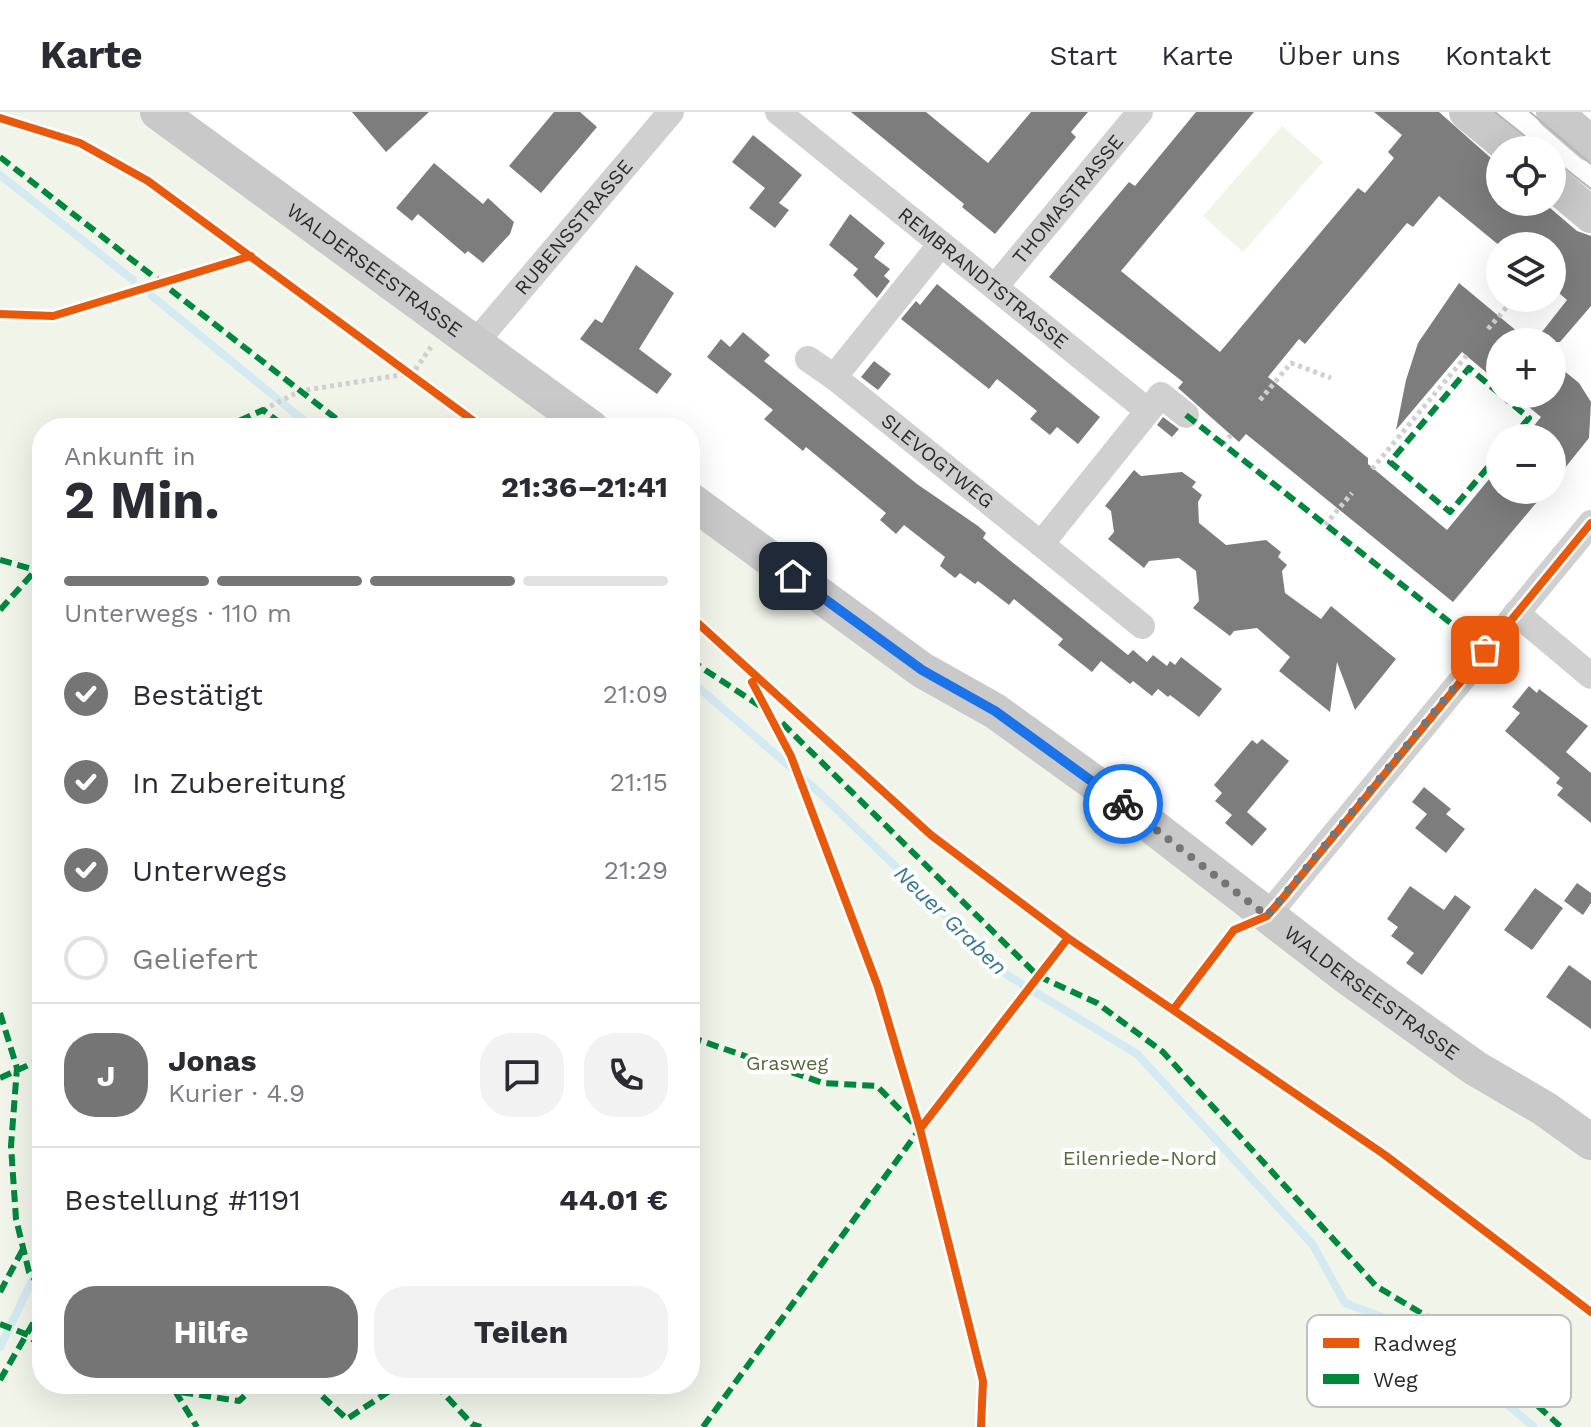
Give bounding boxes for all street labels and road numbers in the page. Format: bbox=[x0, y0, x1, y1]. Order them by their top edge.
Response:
street label: THOMASTRASSE bbox=[1007, 130, 1128, 269]
street label: RUBENSSTRASSE bbox=[509, 155, 637, 300]
street label: WALDERSEESTRASSE bbox=[282, 198, 467, 342]
street label: REMBRANDTSTRASSE bbox=[893, 202, 1073, 354]
street label: SLEVOGTWEG bbox=[877, 408, 999, 513]
street label: WALDERSEESTRASSE bbox=[1279, 921, 1464, 1065]

